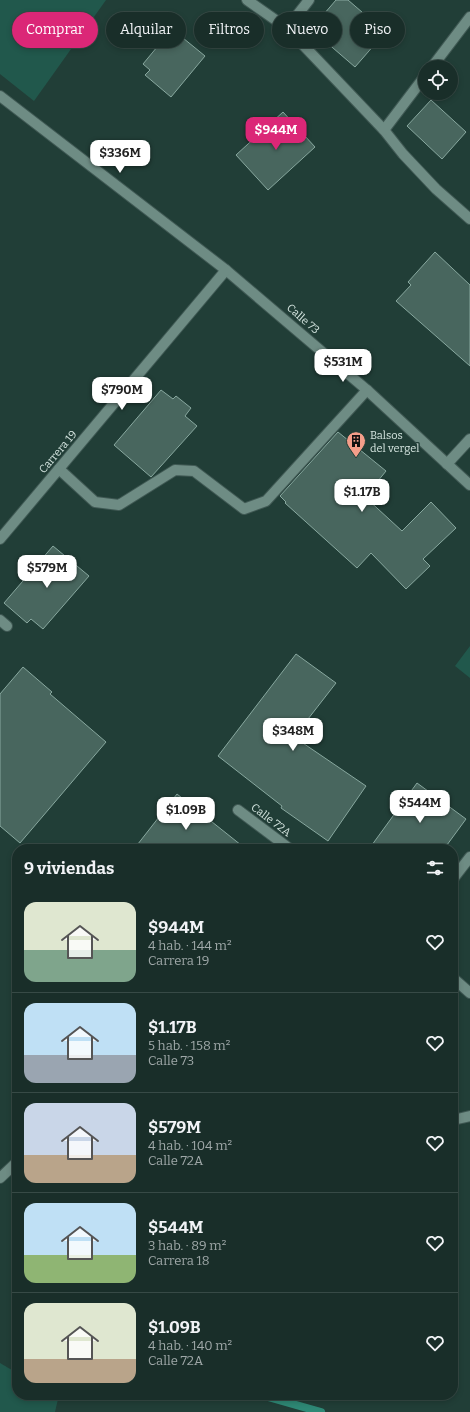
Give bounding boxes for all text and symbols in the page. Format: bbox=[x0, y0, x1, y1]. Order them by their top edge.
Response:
chip: Comprar bbox=[12, 12, 98, 48]
chip: Alquilar bbox=[106, 12, 186, 48]
chip: Filtros bbox=[194, 12, 264, 48]
chip: Nuevo bbox=[272, 12, 342, 48]
chip: Piso bbox=[350, 12, 405, 48]
map controls bbox=[418, 60, 458, 100]
button: locate bbox=[418, 60, 458, 100]
pin: $944M bbox=[248, 117, 304, 151]
text: $944M bbox=[255, 122, 297, 137]
pin: $336M bbox=[92, 140, 148, 174]
text: $336M bbox=[99, 145, 141, 160]
street label: Calle 73 bbox=[284, 301, 322, 337]
pin: $531M bbox=[315, 349, 371, 383]
text: $531M bbox=[323, 354, 363, 369]
pin: $790M bbox=[94, 377, 150, 411]
text: $790M bbox=[101, 382, 143, 397]
street label: Carrera 19 bbox=[36, 428, 80, 476]
place label: Balsos del vergel bbox=[370, 429, 419, 455]
building icon: Balsos del vergel bbox=[345, 430, 367, 458]
pin: $1.17B bbox=[329, 479, 395, 513]
text: $1.17B bbox=[343, 484, 381, 499]
pin: $579M bbox=[19, 555, 75, 589]
text: $579M bbox=[27, 560, 67, 575]
pin: $348M bbox=[265, 718, 321, 752]
text: $348M bbox=[272, 723, 314, 738]
pin: $544M bbox=[392, 790, 448, 824]
text: $544M bbox=[399, 795, 441, 810]
pin: $1.09B bbox=[153, 797, 219, 831]
street label: Calle 72A bbox=[248, 801, 294, 839]
text: $1.09B bbox=[166, 802, 206, 817]
icon: filters bbox=[424, 857, 446, 879]
text: 9 viviendas bbox=[24, 858, 114, 879]
text: $944M bbox=[148, 917, 204, 938]
icon: home bbox=[56, 918, 104, 966]
icon: heart bbox=[424, 931, 446, 953]
text: 4 hab. · 144 m² bbox=[148, 938, 232, 953]
text: Carrera 19 bbox=[148, 953, 209, 968]
text: $1.17B bbox=[148, 1017, 197, 1038]
icon: home bbox=[56, 1019, 104, 1067]
icon: heart bbox=[424, 1032, 446, 1054]
text: 5 hab. · 158 m² bbox=[148, 1038, 230, 1053]
text: Calle 73 bbox=[148, 1053, 194, 1068]
text: $579M bbox=[148, 1117, 201, 1138]
icon: home bbox=[56, 1119, 104, 1167]
icon: heart bbox=[424, 1132, 446, 1154]
text: 4 hab. · 104 m² bbox=[148, 1138, 232, 1153]
text: Calle 72A bbox=[148, 1153, 203, 1168]
text: $544M bbox=[148, 1217, 203, 1238]
icon: home bbox=[56, 1219, 104, 1267]
icon: heart bbox=[424, 1232, 446, 1254]
text: 3 hab. · 89 m² bbox=[148, 1238, 226, 1253]
text: Carrera 18 bbox=[148, 1253, 210, 1268]
text: $1.09B bbox=[148, 1317, 201, 1338]
icon: home bbox=[56, 1319, 104, 1367]
icon: heart bbox=[424, 1332, 446, 1354]
text: 4 hab. · 140 m² bbox=[148, 1338, 232, 1353]
text: Calle 72A bbox=[148, 1353, 203, 1368]

